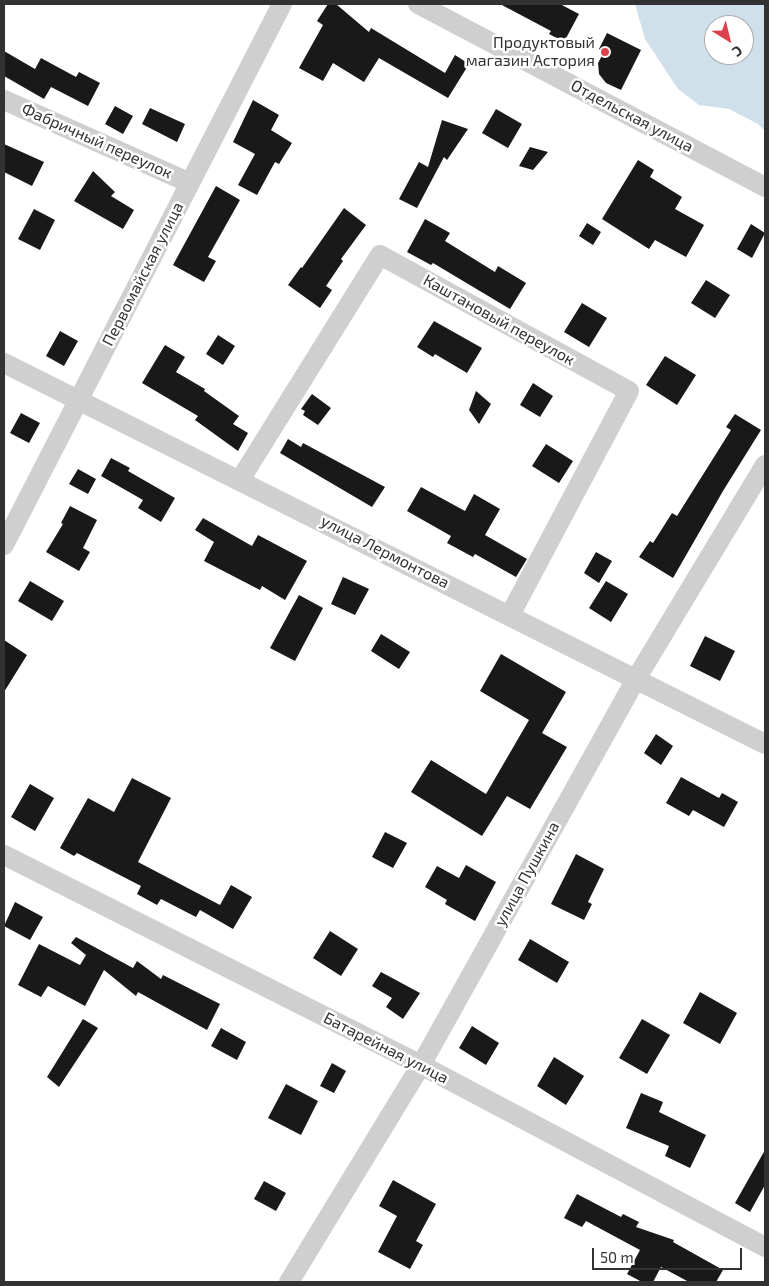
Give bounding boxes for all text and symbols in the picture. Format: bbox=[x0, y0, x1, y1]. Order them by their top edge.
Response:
north arrow bbox=[704, 15, 754, 65]
place label: Продуктовый магазин Астория bbox=[466, 33, 595, 71]
text: С bbox=[729, 42, 746, 61]
marker: Продуктовый магазин Астория bbox=[599, 46, 611, 58]
street label: Отдельская улица bbox=[567, 76, 697, 156]
street label: Фабричный переулок bbox=[19, 99, 175, 183]
street label: Первомайская улица bbox=[98, 199, 188, 349]
street label: Каштановый переулок bbox=[420, 270, 578, 370]
street label: улица Лермонтова bbox=[318, 511, 452, 593]
street label: улица Пушкина bbox=[490, 818, 564, 930]
street label: Батарейная улица bbox=[320, 1008, 452, 1088]
scale bar bbox=[594, 1238, 744, 1270]
text: 50 m bbox=[600, 1248, 634, 1266]

